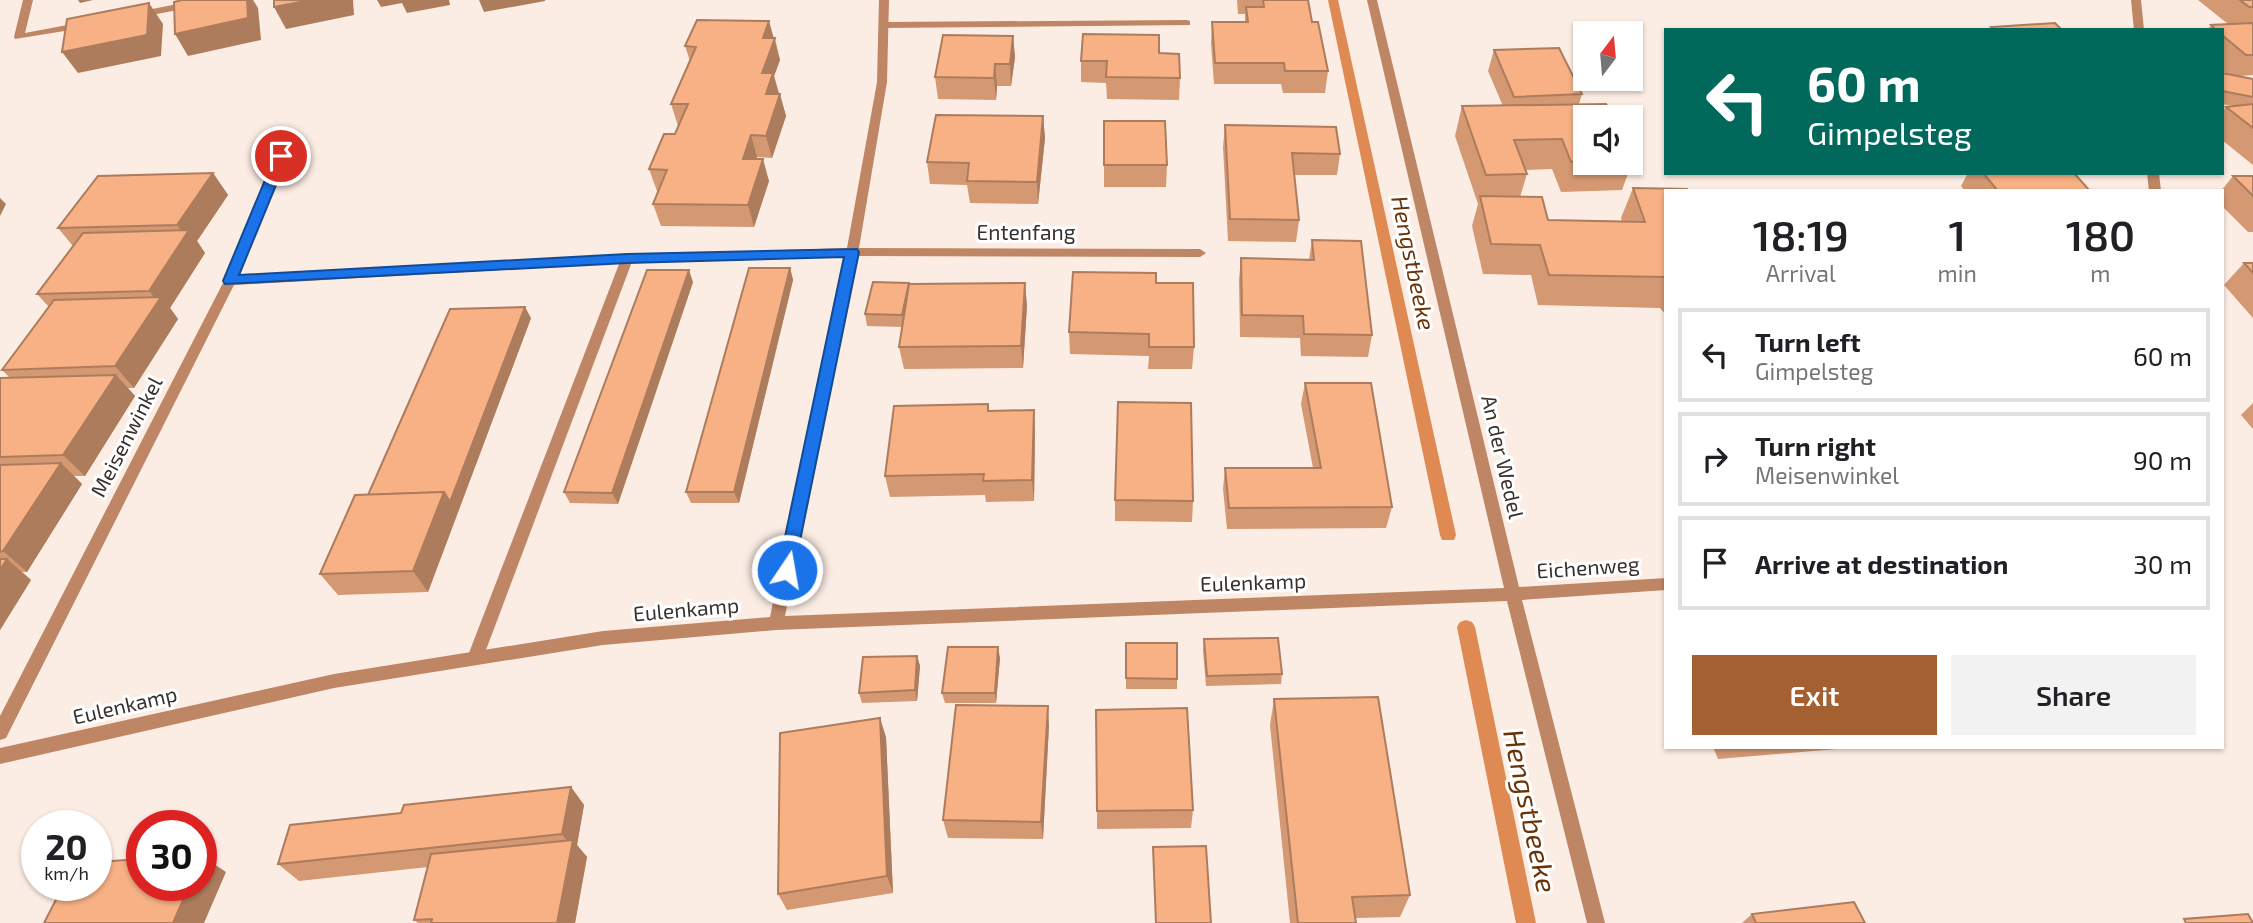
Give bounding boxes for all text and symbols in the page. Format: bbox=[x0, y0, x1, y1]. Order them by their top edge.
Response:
north arrow bbox=[1573, 21, 1643, 91]
map controls bbox=[1573, 21, 1643, 175]
text: 60 m bbox=[1807, 53, 1921, 112]
icon: left bbox=[1692, 56, 1783, 147]
button: sound bbox=[1573, 105, 1643, 175]
text: Gimpelsteg bbox=[1807, 113, 1972, 151]
pin bbox=[251, 126, 311, 186]
icon: arrive bbox=[262, 137, 300, 175]
water label: Hengstbeeke bbox=[1386, 193, 1442, 332]
text: 18:19 bbox=[1753, 209, 1849, 259]
text: 1 bbox=[1948, 209, 1966, 259]
text: 180 bbox=[2066, 209, 2135, 259]
street label: Entenfang bbox=[977, 219, 1076, 244]
text: Arrival bbox=[1766, 259, 1836, 287]
text: min bbox=[1938, 259, 1977, 287]
text: m bbox=[2090, 259, 2110, 287]
text: Turn left bbox=[1755, 326, 1861, 357]
icon: left bbox=[1696, 336, 1734, 374]
text: 60 m bbox=[2133, 340, 2192, 371]
text: Gimpelsteg bbox=[1755, 357, 1873, 385]
street label: Meisenwinkel bbox=[85, 371, 167, 501]
street label: An der Wedel bbox=[1477, 392, 1530, 522]
text: Turn right bbox=[1755, 430, 1876, 461]
icon: right bbox=[1696, 440, 1734, 478]
text: 90 m bbox=[2133, 444, 2192, 475]
text: Meisenwinkel bbox=[1755, 461, 1899, 489]
position arrow bbox=[750, 533, 824, 607]
icon: arrive bbox=[1696, 544, 1734, 582]
text: Arrive at destination bbox=[1755, 548, 2008, 579]
text: 30 m bbox=[2133, 548, 2192, 579]
street label: Eichenweg bbox=[1536, 550, 1640, 583]
street label: Eulenkamp bbox=[1199, 567, 1306, 596]
street label: Eulenkamp bbox=[632, 591, 740, 626]
button: Exit bbox=[1692, 655, 1937, 735]
button: Share bbox=[1951, 655, 2196, 735]
street label: Eulenkamp bbox=[70, 680, 179, 729]
water label: Hengstbeeke bbox=[1497, 726, 1565, 896]
speed limit sign: 30 bbox=[126, 810, 217, 901]
text: 20 bbox=[45, 825, 88, 867]
text: km/h bbox=[44, 862, 89, 884]

